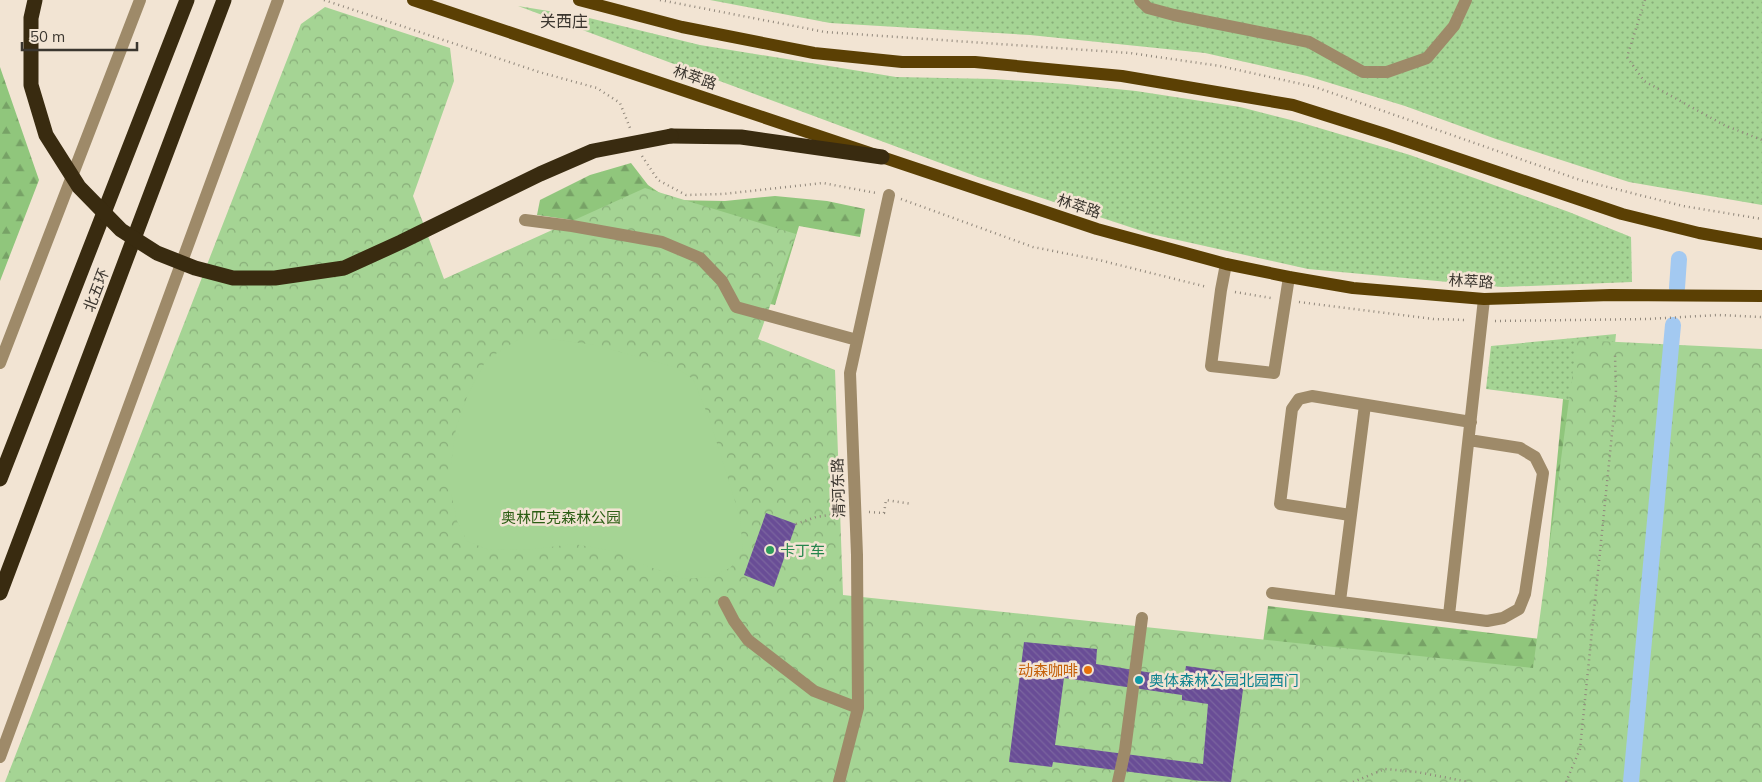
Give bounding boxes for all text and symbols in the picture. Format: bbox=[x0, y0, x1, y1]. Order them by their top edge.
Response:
district label: 关西庄 bbox=[540, 11, 588, 31]
scale bar bbox=[22, 20, 138, 52]
text: 50 m bbox=[30, 27, 65, 46]
street label: 林萃路 bbox=[671, 61, 719, 93]
street label: 林萃路 bbox=[1055, 190, 1103, 222]
street label: 北五环 bbox=[79, 266, 113, 314]
street label: 林萃路 bbox=[1448, 270, 1494, 292]
street label: 清河东路 bbox=[827, 458, 849, 518]
park label: 奥林匹克森林公园 bbox=[501, 508, 621, 527]
place label: 卡丁车 bbox=[780, 541, 825, 560]
marker: 卡丁车 bbox=[764, 544, 776, 556]
place label: 动森咖啡 bbox=[1018, 661, 1078, 680]
marker: 动森咖啡 bbox=[1082, 664, 1094, 676]
place label: 奥体森林公园北园西门 bbox=[1149, 671, 1299, 690]
marker: 奥体森林公园北园西门 bbox=[1133, 674, 1145, 686]

